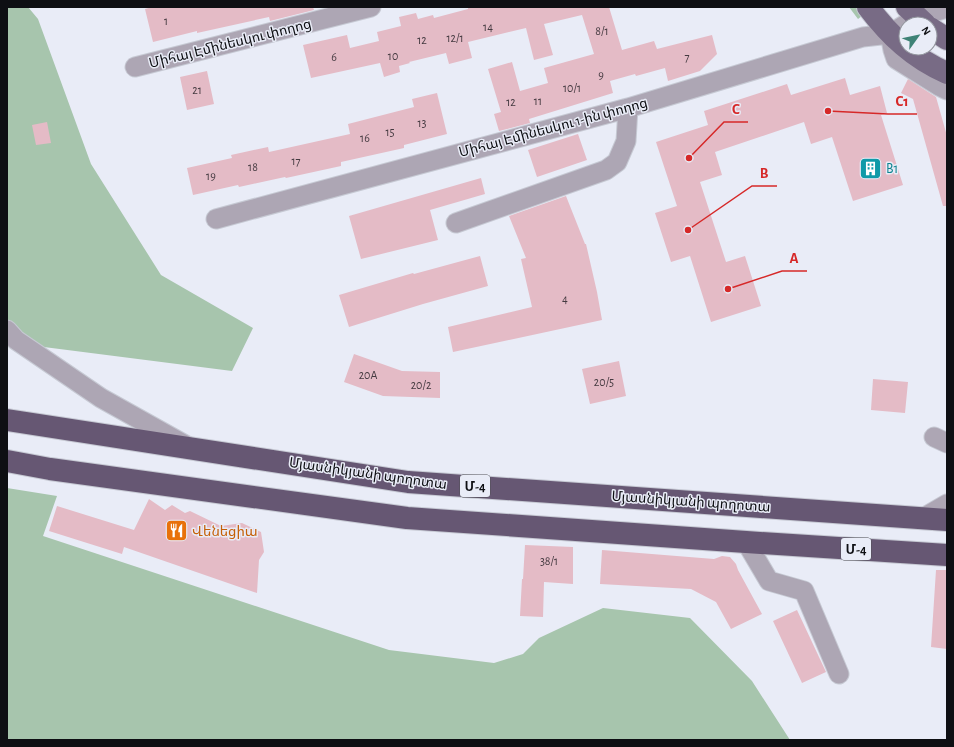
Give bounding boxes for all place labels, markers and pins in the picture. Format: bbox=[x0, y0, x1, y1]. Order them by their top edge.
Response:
callout: C1 bbox=[888, 87, 917, 114]
callout: C bbox=[724, 95, 748, 122]
building icon: B1 bbox=[857, 155, 883, 181]
callout: B bbox=[752, 159, 777, 186]
place label: B1 bbox=[886, 162, 898, 176]
callout: A bbox=[782, 244, 807, 271]
restaurant icon: Վենեցիա bbox=[164, 518, 190, 544]
place label: Վենեցիա bbox=[192, 525, 258, 539]

